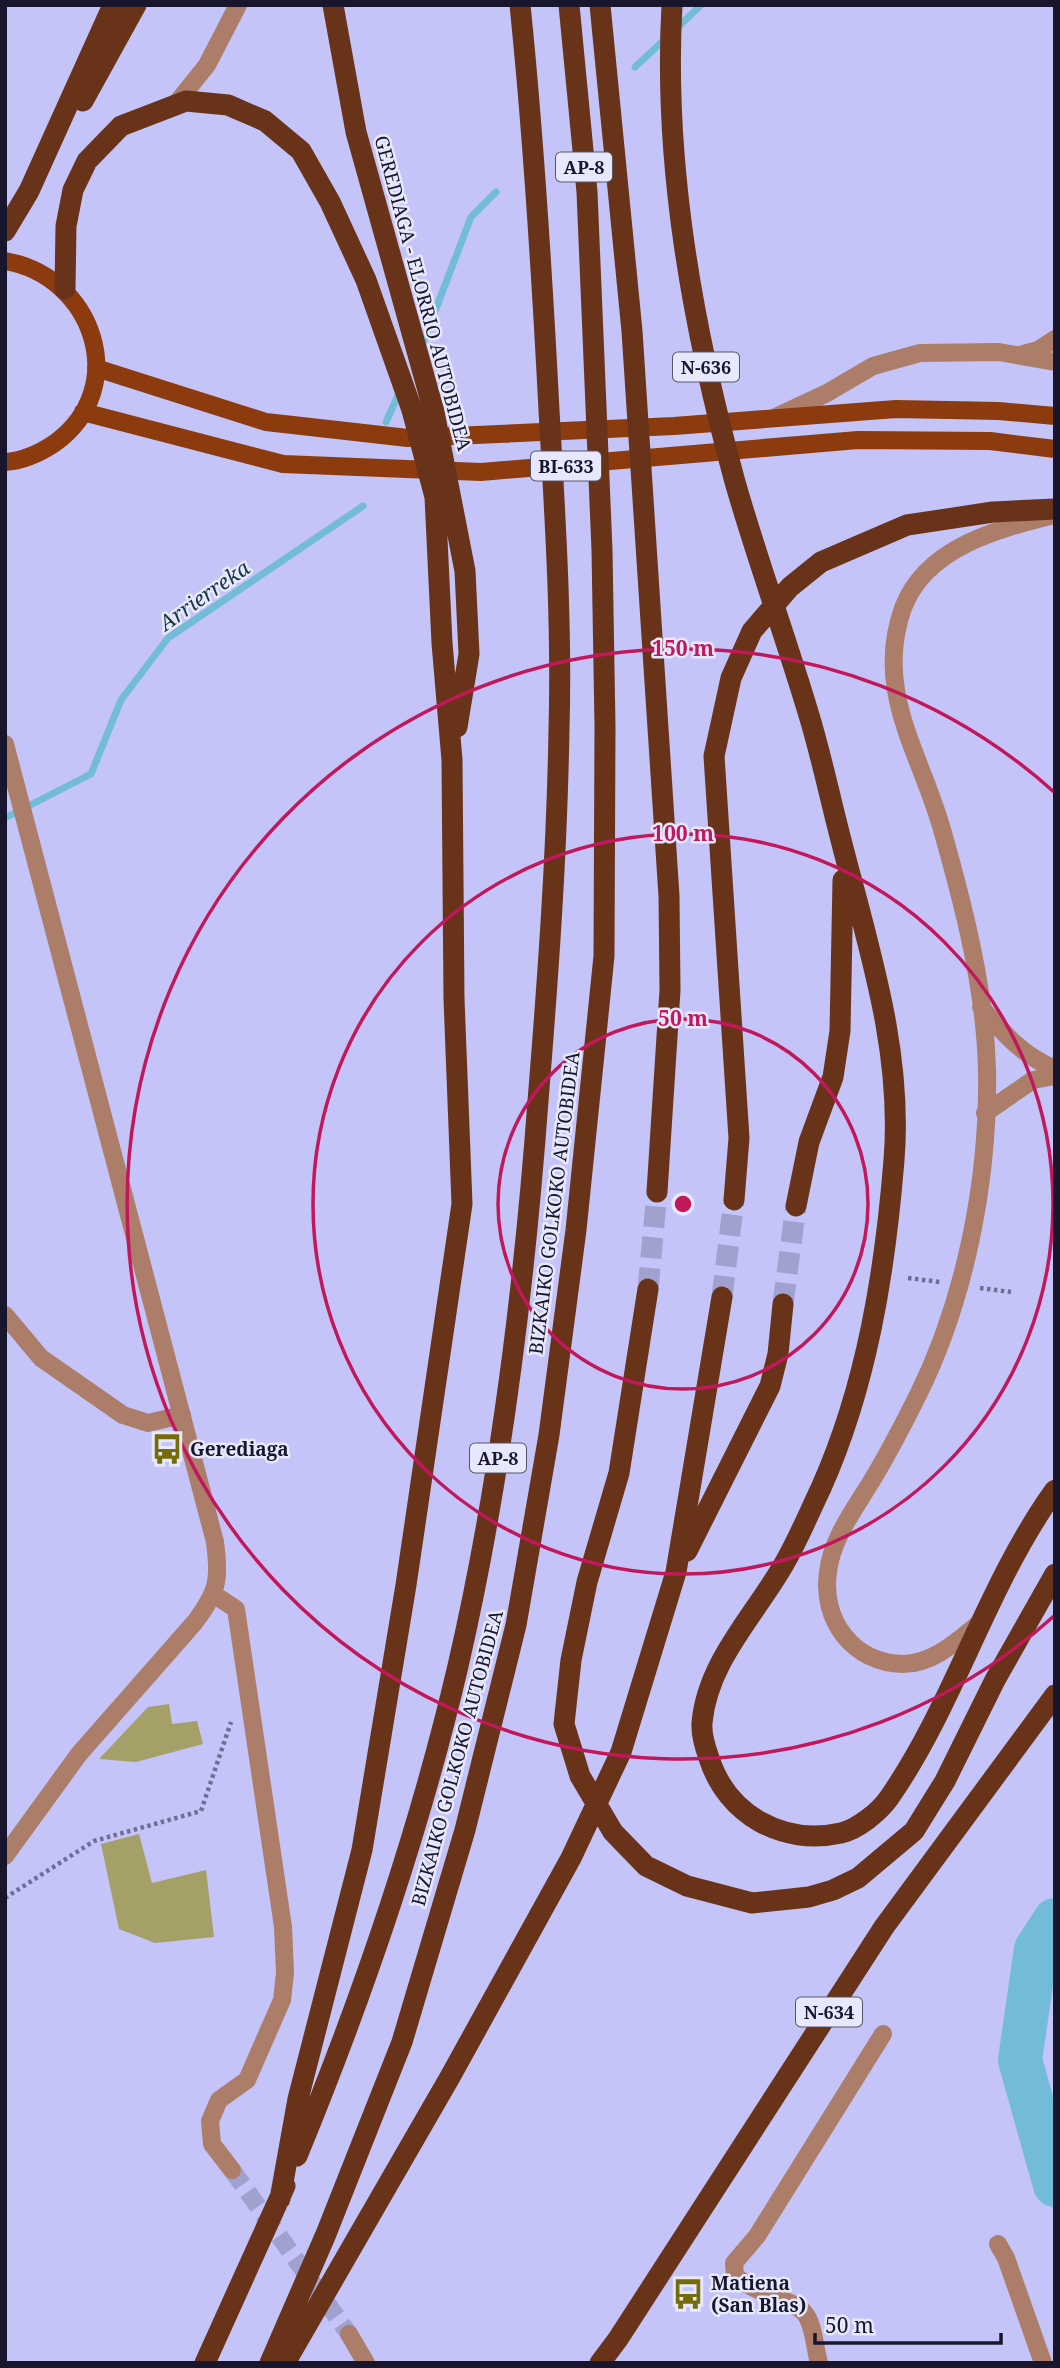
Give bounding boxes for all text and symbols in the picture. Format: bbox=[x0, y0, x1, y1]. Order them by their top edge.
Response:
street label: GEREDIAGA - ELORRIO AUTOBIDEA bbox=[368, 132, 478, 454]
road number: AP-8 bbox=[556, 152, 612, 182]
road number: N-636 bbox=[673, 352, 739, 382]
road number: BI-633 bbox=[531, 452, 601, 480]
water label: Arrierreka bbox=[151, 553, 256, 638]
text: 150 m bbox=[652, 634, 714, 662]
text: 100 m bbox=[652, 819, 714, 847]
text: 50 m bbox=[658, 1004, 708, 1032]
street label: BIZKAIKO GOLKOKO AUTOBIDEA bbox=[522, 1049, 586, 1356]
centre of rings bbox=[671, 1192, 695, 1216]
bus stop icon: Gerediaga bbox=[150, 1432, 184, 1466]
place label: Gerediaga bbox=[190, 1436, 289, 1462]
road number: AP-8 bbox=[470, 1443, 526, 1472]
street label: BIZKAIKO GOLKOKO AUTOBIDEA bbox=[405, 1607, 509, 1909]
road number: N-634 bbox=[796, 1998, 862, 2026]
place label: Matiena (San Blas) bbox=[711, 2270, 806, 2318]
bus stop icon: Matiena (San Blas) bbox=[671, 2277, 705, 2311]
scale bar bbox=[815, 2302, 1000, 2346]
text: 50 m bbox=[825, 2311, 874, 2339]

